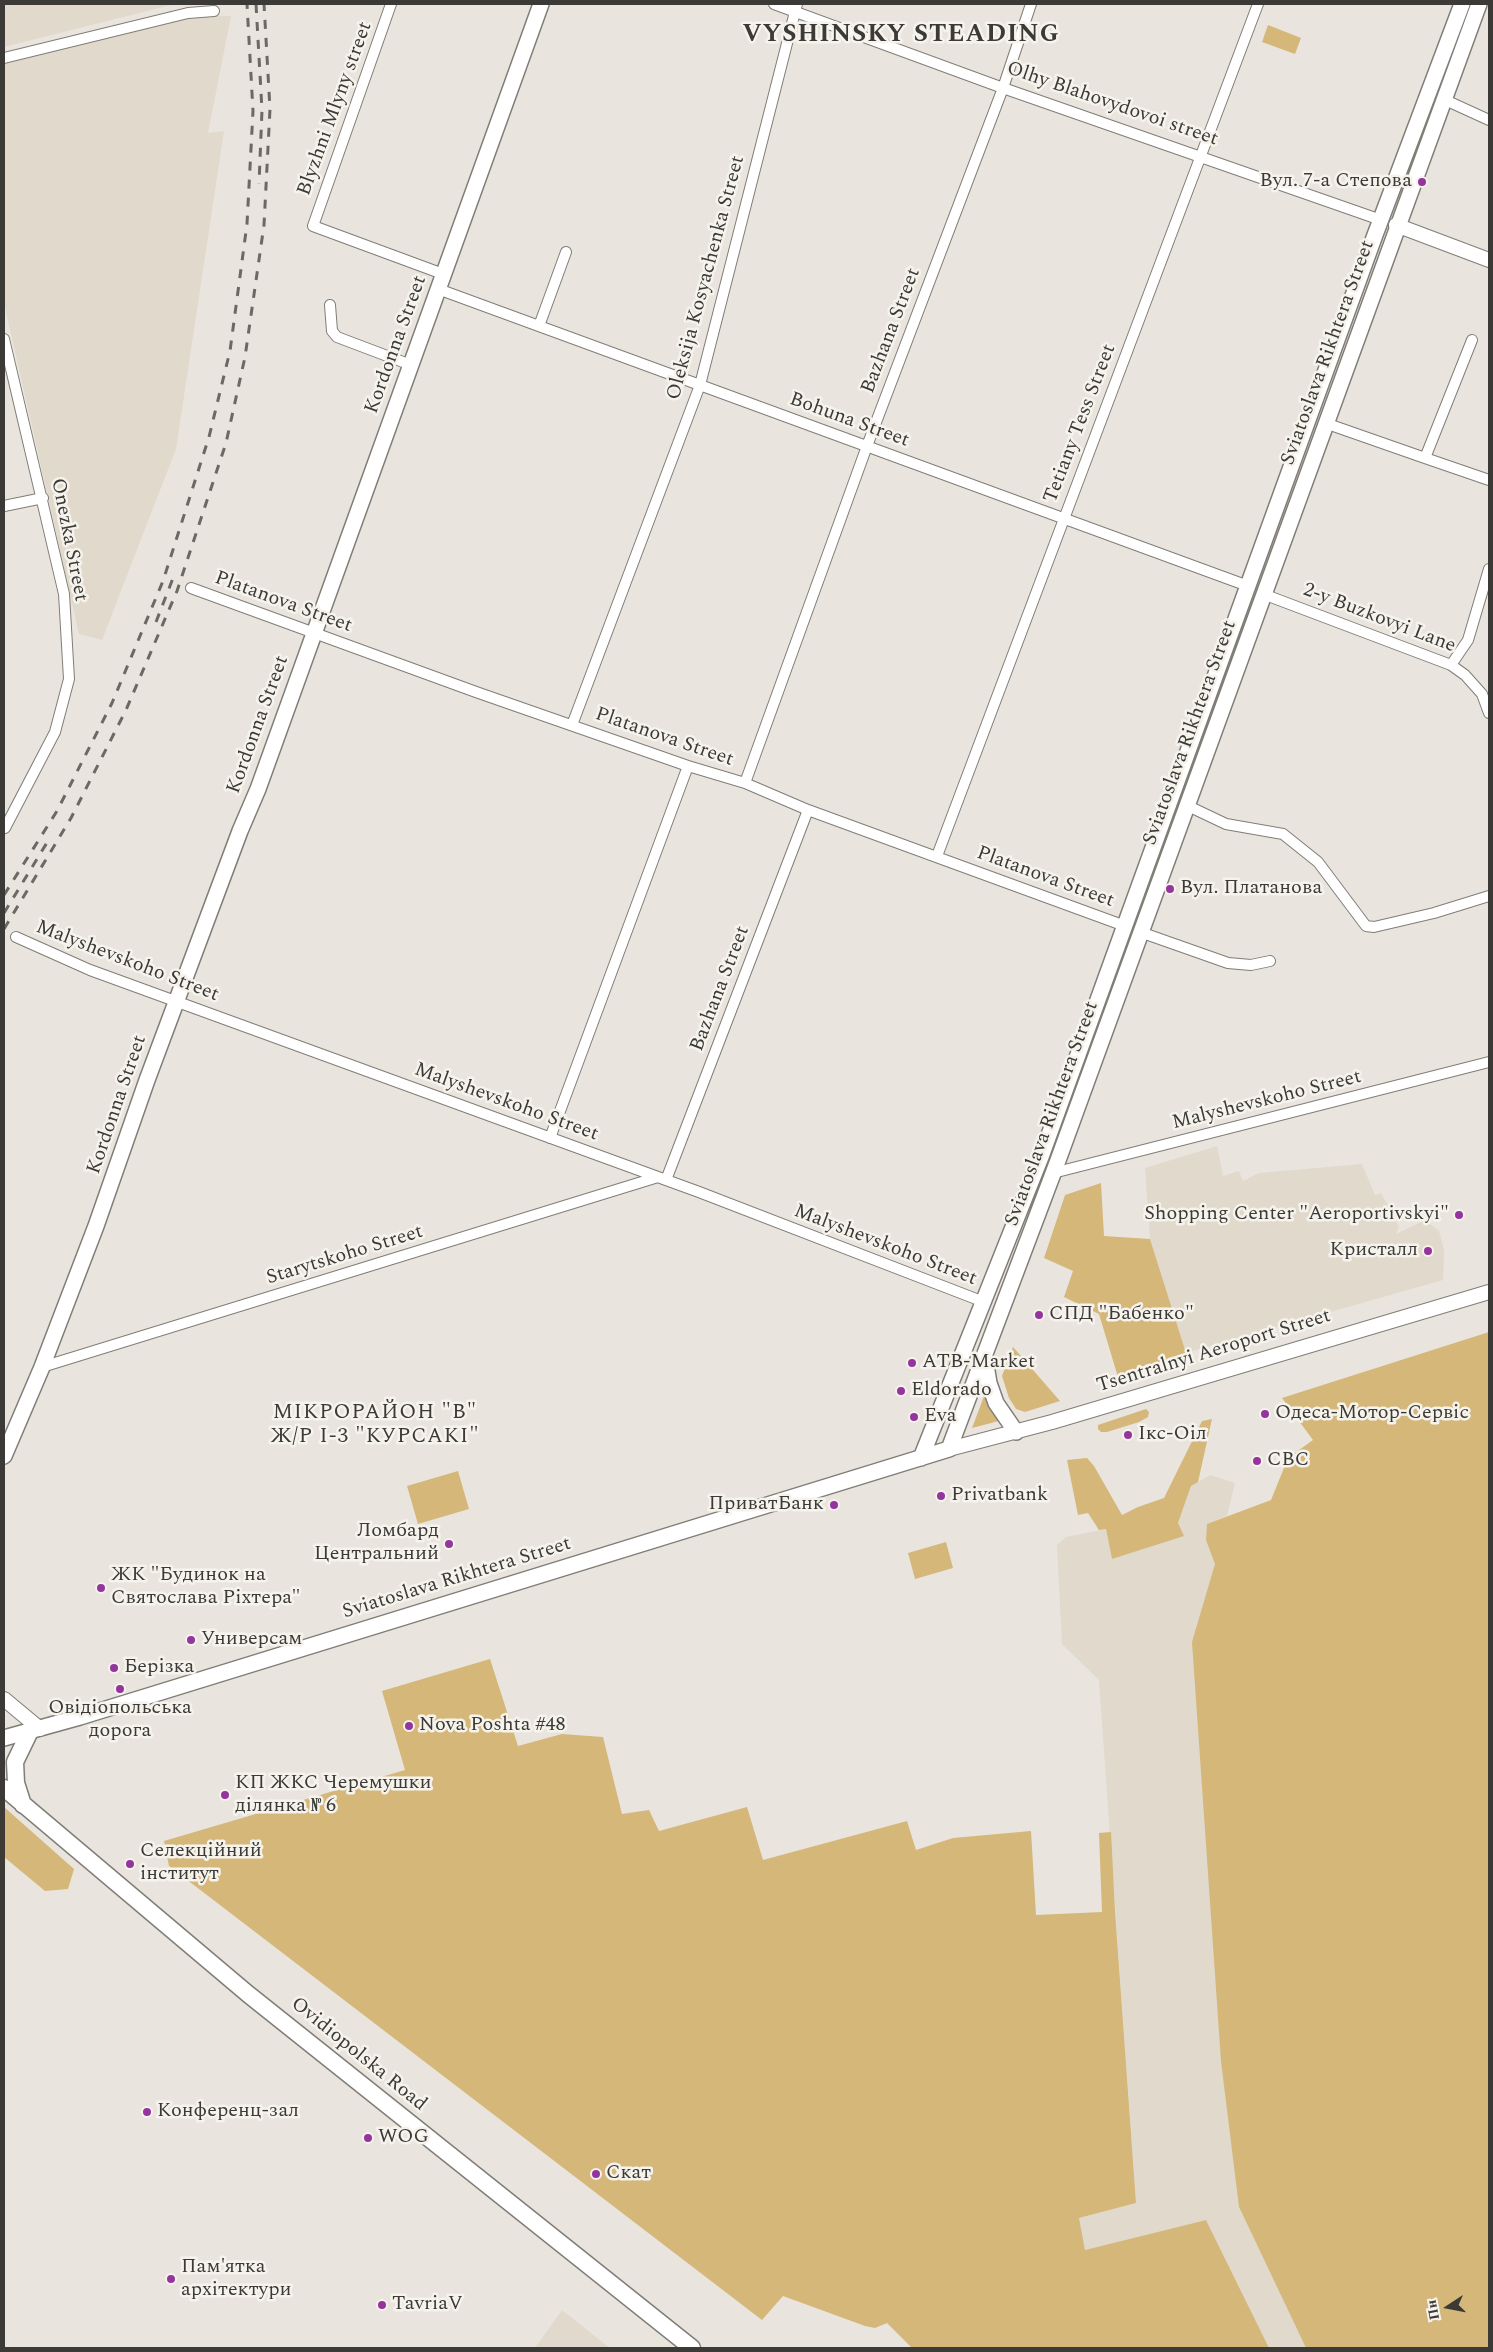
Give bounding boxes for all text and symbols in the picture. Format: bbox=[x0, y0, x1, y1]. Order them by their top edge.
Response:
street label: Blyzhni Mlyny street bbox=[293, 19, 379, 199]
district label: VYSHINSKY STEADING bbox=[740, 21, 1062, 51]
street label: Olhy Blahovydovoi street bbox=[1003, 58, 1221, 152]
street label: Oleksija Kosyachenka Street bbox=[663, 153, 751, 403]
place label: Вул. 7-а Степова bbox=[1260, 170, 1412, 194]
marker: Вул. 7-а Степова bbox=[1416, 176, 1428, 188]
street label: Sviatoslava Rikhtera Street bbox=[1277, 237, 1381, 469]
street label: Bazhana Street bbox=[857, 265, 927, 397]
street label: Kordonna Street bbox=[361, 273, 433, 417]
street label: Tetiany Tess Street bbox=[1040, 341, 1122, 507]
street label: Bohuna Street bbox=[786, 388, 912, 454]
street label: Onezka Street bbox=[44, 476, 92, 604]
street label: Platanova Street bbox=[211, 567, 355, 639]
street label: 2-y Buzkovyi Lane bbox=[1299, 579, 1459, 659]
street label: Sviatoslava Rikhtera Street bbox=[1139, 617, 1243, 849]
street label: Kordonna Street bbox=[223, 653, 295, 797]
street label: Platanova Street bbox=[592, 703, 736, 773]
street label: Platanova Street bbox=[973, 842, 1117, 914]
place label: Вул. Платанова bbox=[1180, 877, 1322, 901]
marker: Вул. Платанова bbox=[1164, 883, 1176, 895]
street label: Malyshevskoho Street bbox=[32, 916, 222, 1008]
street label: Bazhana Street bbox=[686, 923, 756, 1055]
street label: Sviatoslava Rikhtera Street bbox=[1001, 998, 1105, 1230]
street label: Kordonna Street bbox=[83, 1032, 153, 1178]
street label: Malyshevskoho Street bbox=[411, 1059, 601, 1147]
street label: Malyshevskoho Street bbox=[1170, 1066, 1364, 1136]
street label: Malyshevskoho Street bbox=[790, 1200, 980, 1292]
place label: Shopping Center "Aeroportivskyi" bbox=[1144, 1203, 1449, 1227]
marker: Shopping Center "Aeroportivskyi" bbox=[1453, 1209, 1465, 1221]
street label: Starytskoho Street bbox=[264, 1221, 426, 1291]
place label: Кристалл bbox=[1330, 1239, 1418, 1263]
marker: Кристалл bbox=[1422, 1245, 1434, 1257]
place label: СПД "Бабенко" bbox=[1049, 1303, 1194, 1327]
street label: Tsentralnyi Aeroport Street bbox=[1094, 1305, 1334, 1399]
marker: СПД "Бабенко" bbox=[1033, 1309, 1045, 1321]
place label: ATB-Market bbox=[922, 1351, 1035, 1375]
marker: ATB-Market bbox=[906, 1357, 918, 1369]
place label: Eldorado bbox=[911, 1379, 992, 1403]
marker: Eldorado bbox=[895, 1385, 907, 1397]
district label: МІКРОРАЙОН "В" Ж/Р I-3 "КУРСАКІ" bbox=[268, 1401, 482, 1451]
place label: Одеса-Мотор-Сервіс bbox=[1275, 1402, 1469, 1426]
place label: Eva bbox=[924, 1405, 956, 1429]
marker: Одеса-Мотор-Сервіс bbox=[1259, 1408, 1271, 1420]
marker: Eva bbox=[908, 1411, 920, 1423]
place label: Ікс-Оіл bbox=[1138, 1423, 1207, 1447]
marker: Ікс-Оіл bbox=[1122, 1429, 1134, 1441]
place label: СВС bbox=[1267, 1449, 1309, 1473]
marker: СВС bbox=[1251, 1455, 1263, 1467]
place label: Privatbank bbox=[951, 1484, 1048, 1508]
marker: Privatbank bbox=[935, 1490, 947, 1502]
place label: ПриватБанк bbox=[708, 1493, 824, 1517]
marker: ПриватБанк bbox=[828, 1499, 840, 1511]
place label: Ломбард Центральний bbox=[314, 1520, 439, 1567]
street label: Sviatoslava Rikhtera Street bbox=[340, 1533, 574, 1625]
marker: Ломбард Центральний bbox=[443, 1538, 455, 1550]
place label: ЖК "Будинок на Святослава Ріхтера" bbox=[111, 1564, 300, 1611]
marker: ЖК "Будинок на Святослава Ріхтера" bbox=[95, 1582, 107, 1594]
place label: Универсам bbox=[201, 1628, 302, 1652]
marker: Универсам bbox=[185, 1634, 197, 1646]
place label: Берізка bbox=[124, 1656, 194, 1680]
marker: Берізка bbox=[108, 1662, 120, 1674]
marker: Овідіопольська дорога bbox=[114, 1683, 126, 1695]
place label: Овідіопольська дорога bbox=[48, 1697, 192, 1744]
place label: Nova Poshta #48 bbox=[419, 1714, 565, 1738]
marker: Nova Poshta #48 bbox=[403, 1720, 415, 1732]
place label: КП ЖКС Черемушки ділянка № 6 bbox=[235, 1772, 432, 1819]
marker: КП ЖКС Черемушки ділянка № 6 bbox=[219, 1789, 231, 1801]
place label: Селекційний інститут bbox=[140, 1840, 262, 1887]
marker: Селекційний інститут bbox=[124, 1858, 136, 1870]
street label: Ovidiopolska Road bbox=[285, 1993, 431, 2117]
place label: Конференц-зал bbox=[157, 2100, 299, 2124]
marker: Конференц-зал bbox=[141, 2106, 153, 2118]
place label: WOG bbox=[378, 2126, 429, 2150]
marker: WOG bbox=[362, 2132, 374, 2144]
place label: Скат bbox=[606, 2162, 651, 2186]
marker: Скат bbox=[590, 2168, 602, 2180]
place label: Пам'ятка архітектури bbox=[181, 2256, 292, 2303]
marker: Пам'ятка архітектури bbox=[165, 2273, 177, 2285]
north arrow bbox=[1423, 2282, 1473, 2332]
place label: TavriaV bbox=[392, 2293, 463, 2317]
text: Пн bbox=[1421, 2298, 1445, 2322]
marker: TavriaV bbox=[376, 2299, 388, 2311]

